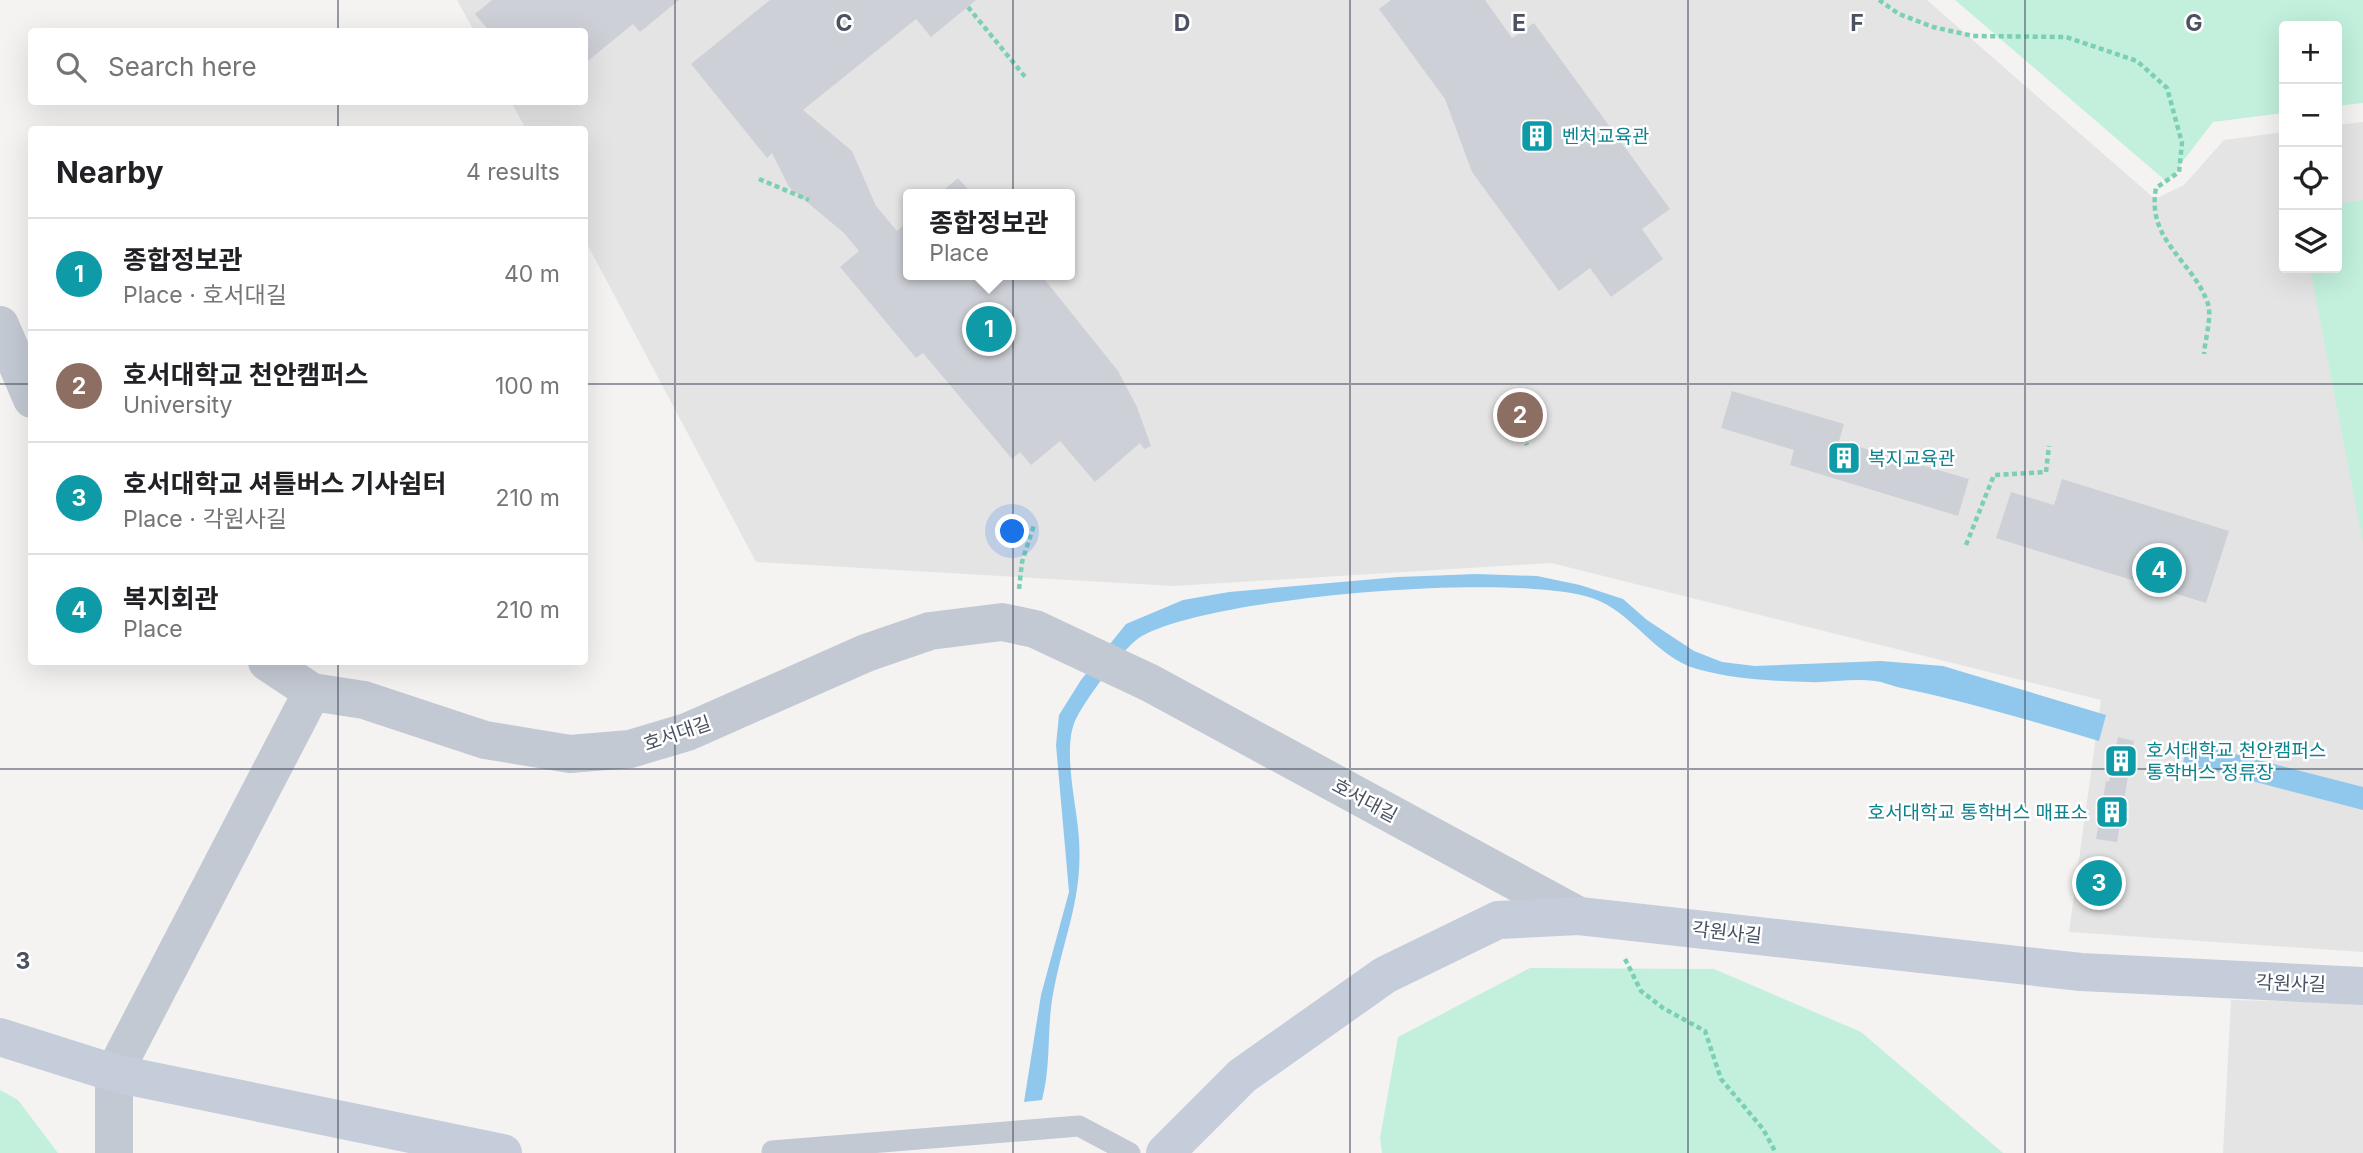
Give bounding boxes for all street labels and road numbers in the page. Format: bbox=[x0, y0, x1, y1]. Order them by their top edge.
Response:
street label: 호서대길 bbox=[640, 711, 714, 756]
street label: 호서대길 bbox=[1328, 774, 1401, 827]
street label: 각원사길 bbox=[1691, 917, 1763, 948]
street label: 각원사길 bbox=[2256, 971, 2326, 996]

